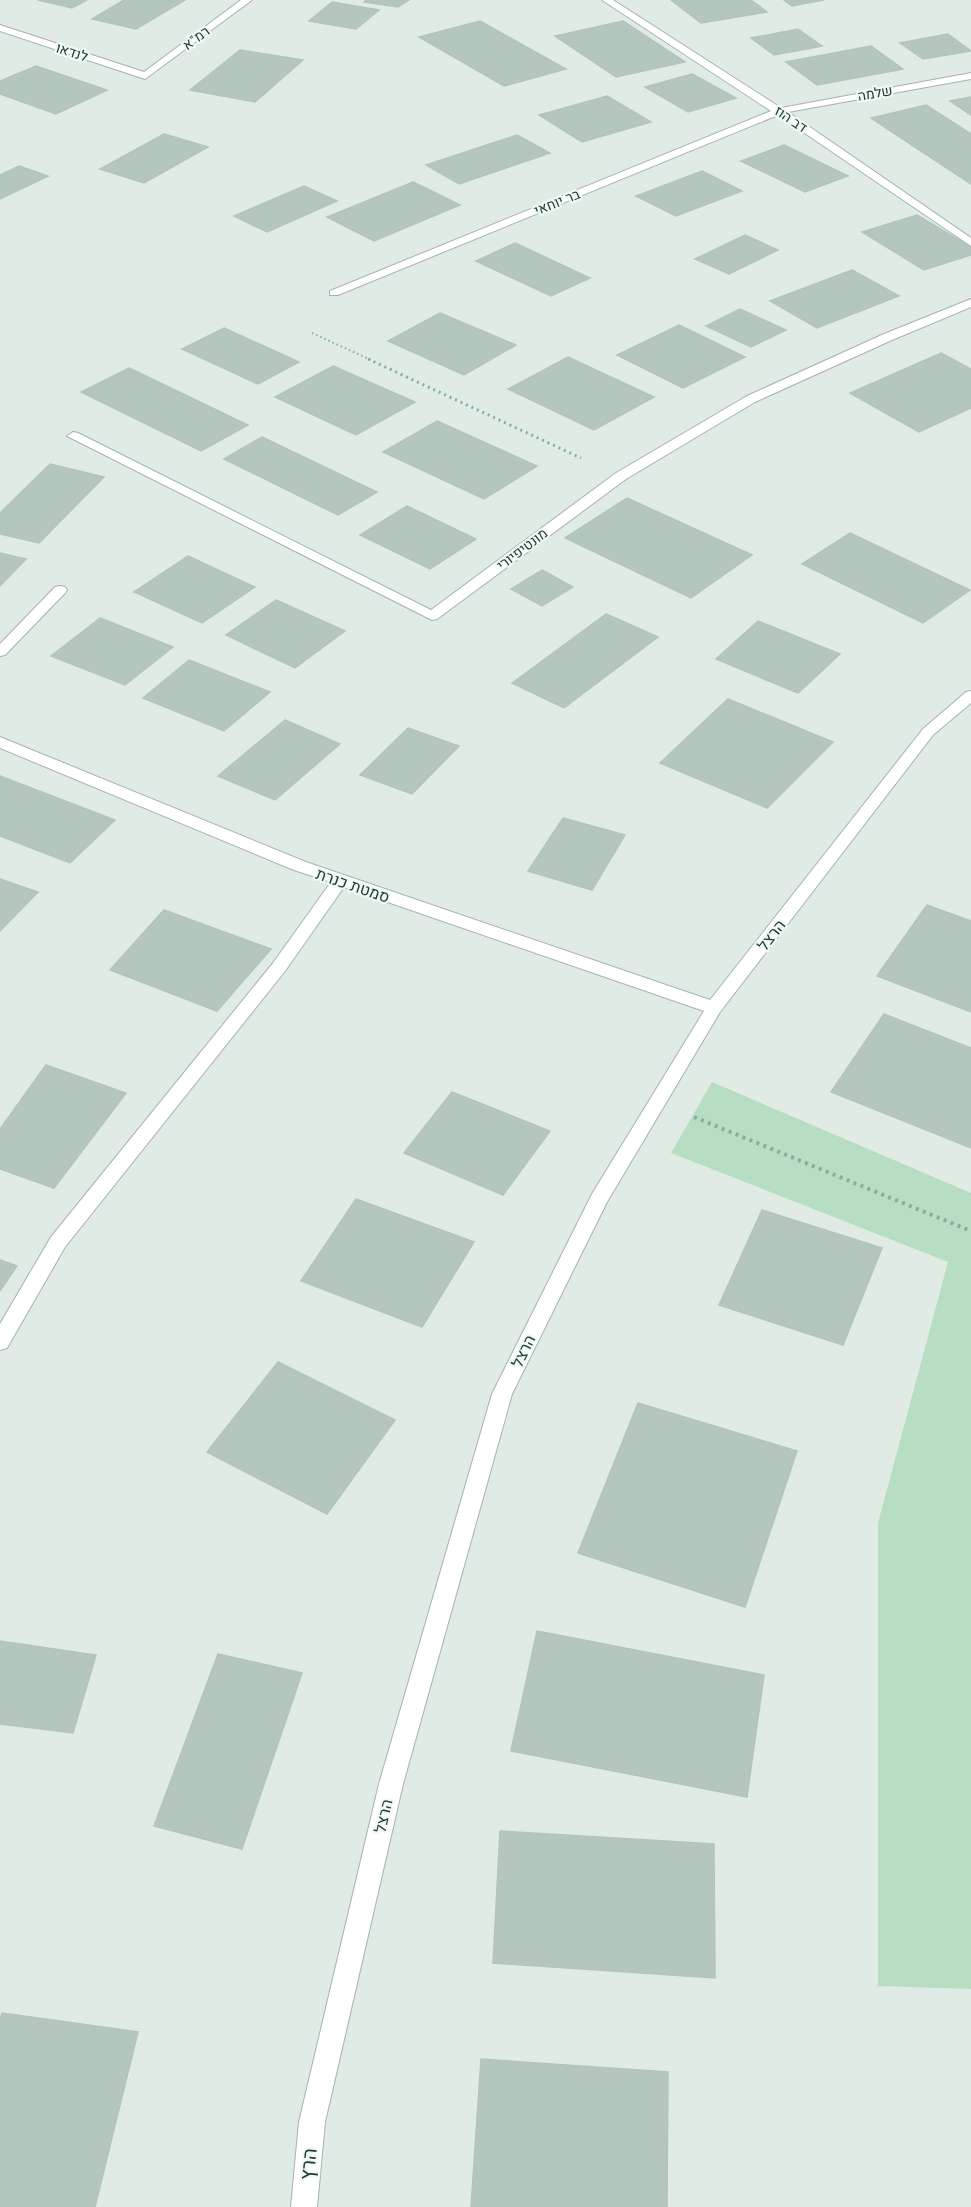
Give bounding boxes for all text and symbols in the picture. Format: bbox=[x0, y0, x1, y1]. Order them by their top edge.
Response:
street label: רמ"א bbox=[179, 22, 213, 54]
street label: לנדאו bbox=[54, 38, 90, 66]
street label: שלמה bbox=[856, 81, 894, 105]
street label: דב הוז bbox=[771, 102, 811, 136]
street label: בר יוחאי bbox=[531, 184, 583, 219]
street label: מונטיפיורי bbox=[493, 524, 551, 574]
street label: סמטת כנרת bbox=[313, 863, 393, 907]
street label: הרצל bbox=[753, 915, 789, 955]
street label: הרצל bbox=[507, 1331, 539, 1371]
street label: הרצל bbox=[369, 1797, 397, 1835]
street label: הרץ bbox=[293, 2147, 323, 2181]

